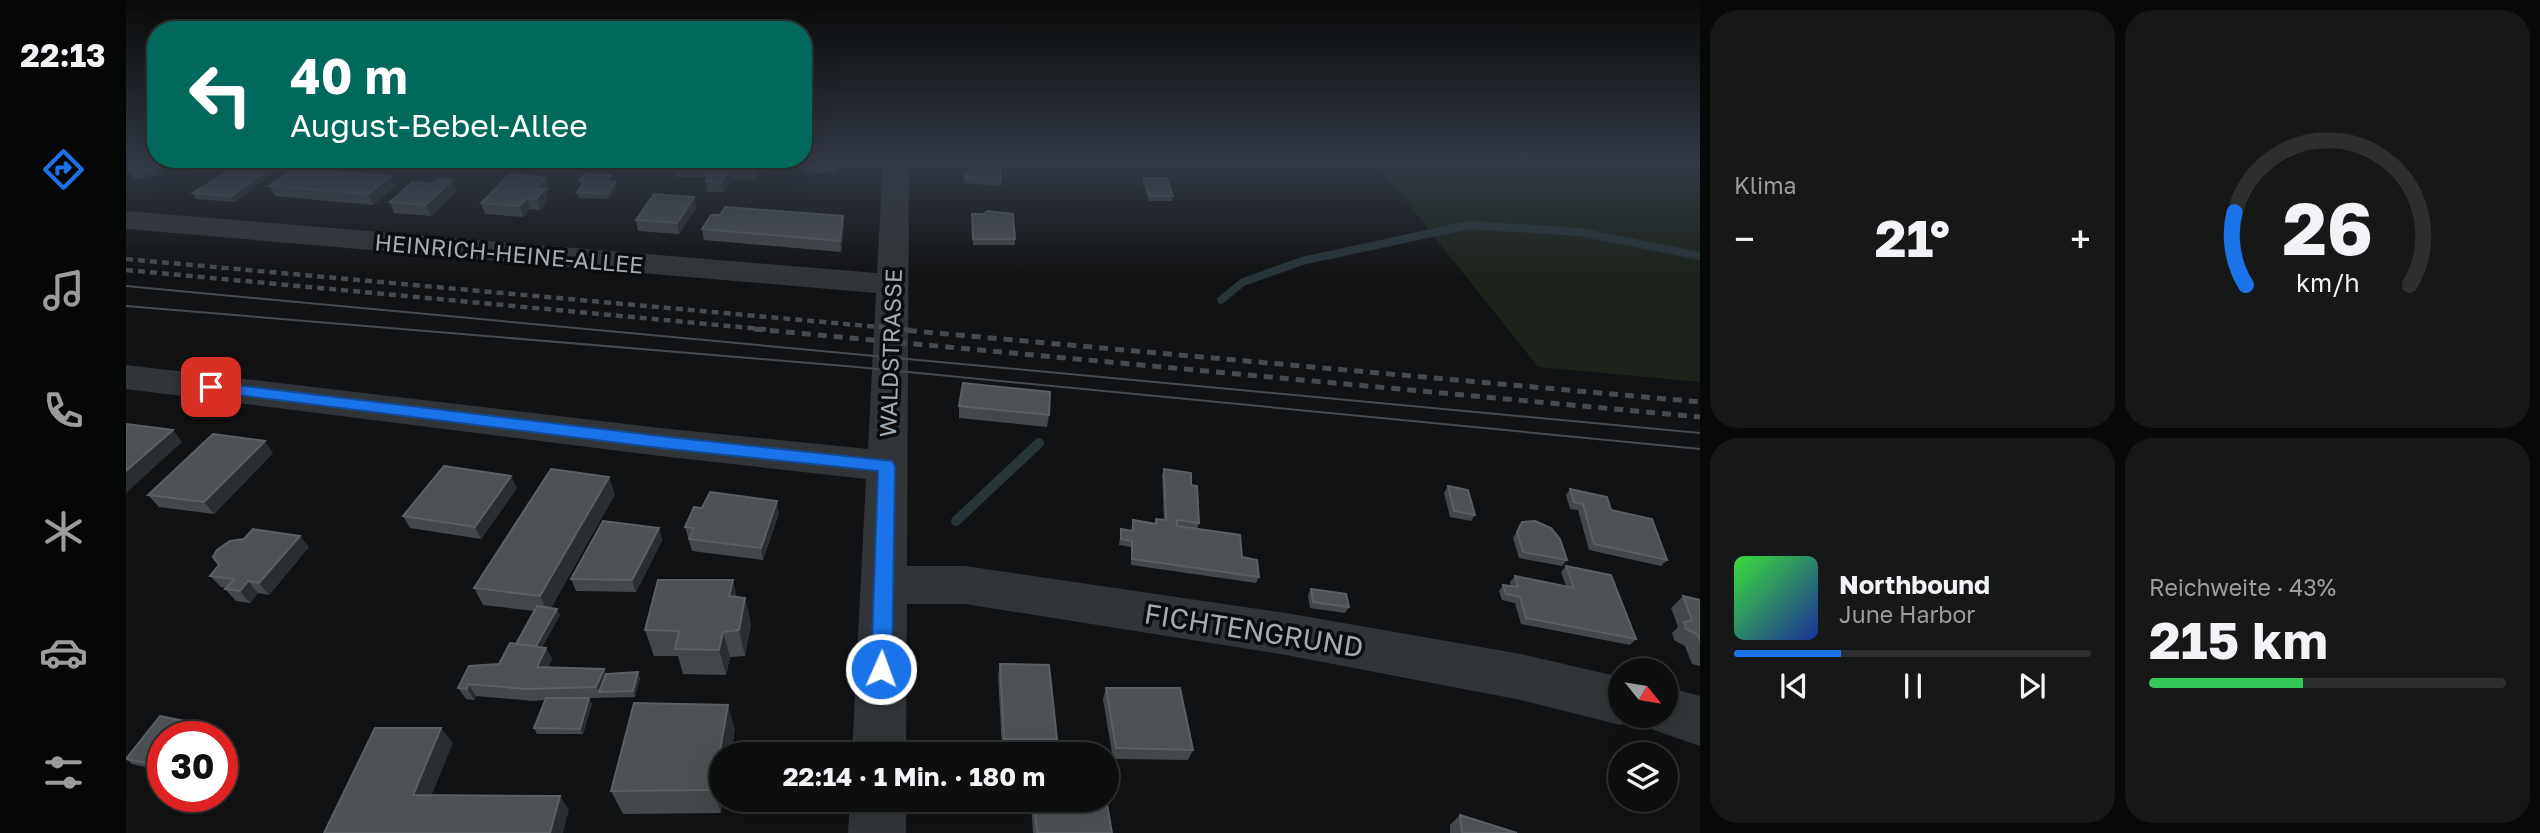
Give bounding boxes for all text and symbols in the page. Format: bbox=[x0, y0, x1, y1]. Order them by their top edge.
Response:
text: 22:13 bbox=[20, 36, 106, 74]
text: 40 m bbox=[290, 46, 408, 105]
icon: left bbox=[175, 49, 266, 140]
text: August-Bebel-Allee bbox=[290, 106, 588, 144]
icon: directions bbox=[39, 145, 88, 194]
text: Klima bbox=[1734, 171, 1797, 199]
text: 26 bbox=[2282, 184, 2373, 271]
text: 21° bbox=[1875, 206, 1950, 268]
text: − bbox=[1734, 216, 1755, 261]
text: + bbox=[2070, 216, 2091, 261]
street label: HEINRICH-HEINE-ALLEE bbox=[373, 227, 645, 279]
icon: music bbox=[39, 266, 88, 315]
text: km/h bbox=[2296, 267, 2359, 298]
street label: WALDSTRASSE bbox=[873, 268, 907, 438]
pin bbox=[181, 357, 241, 417]
icon: arrive bbox=[192, 368, 230, 406]
icon: phone bbox=[39, 386, 88, 435]
icon: climate bbox=[39, 507, 88, 556]
text: Northbound bbox=[1839, 569, 1990, 600]
text: Reichweite · 43% bbox=[2149, 573, 2336, 601]
street label: FICHTENGRUND bbox=[1142, 596, 1366, 664]
text: June Harbor bbox=[1839, 600, 1975, 628]
text: 215 km bbox=[2149, 608, 2328, 670]
icon: car bbox=[39, 628, 88, 677]
position arrow bbox=[844, 632, 918, 706]
north arrow bbox=[1608, 658, 1678, 728]
map controls bbox=[1608, 658, 1678, 812]
icon: previous bbox=[1775, 667, 1813, 705]
icon: pause bbox=[1894, 667, 1932, 705]
icon: next bbox=[2013, 667, 2051, 705]
speed limit sign: 30 bbox=[147, 721, 238, 812]
button: layers bbox=[1608, 742, 1678, 812]
icon: filters bbox=[39, 748, 88, 797]
text: 22:14 · 1 Min. · 180 m bbox=[783, 761, 1045, 792]

